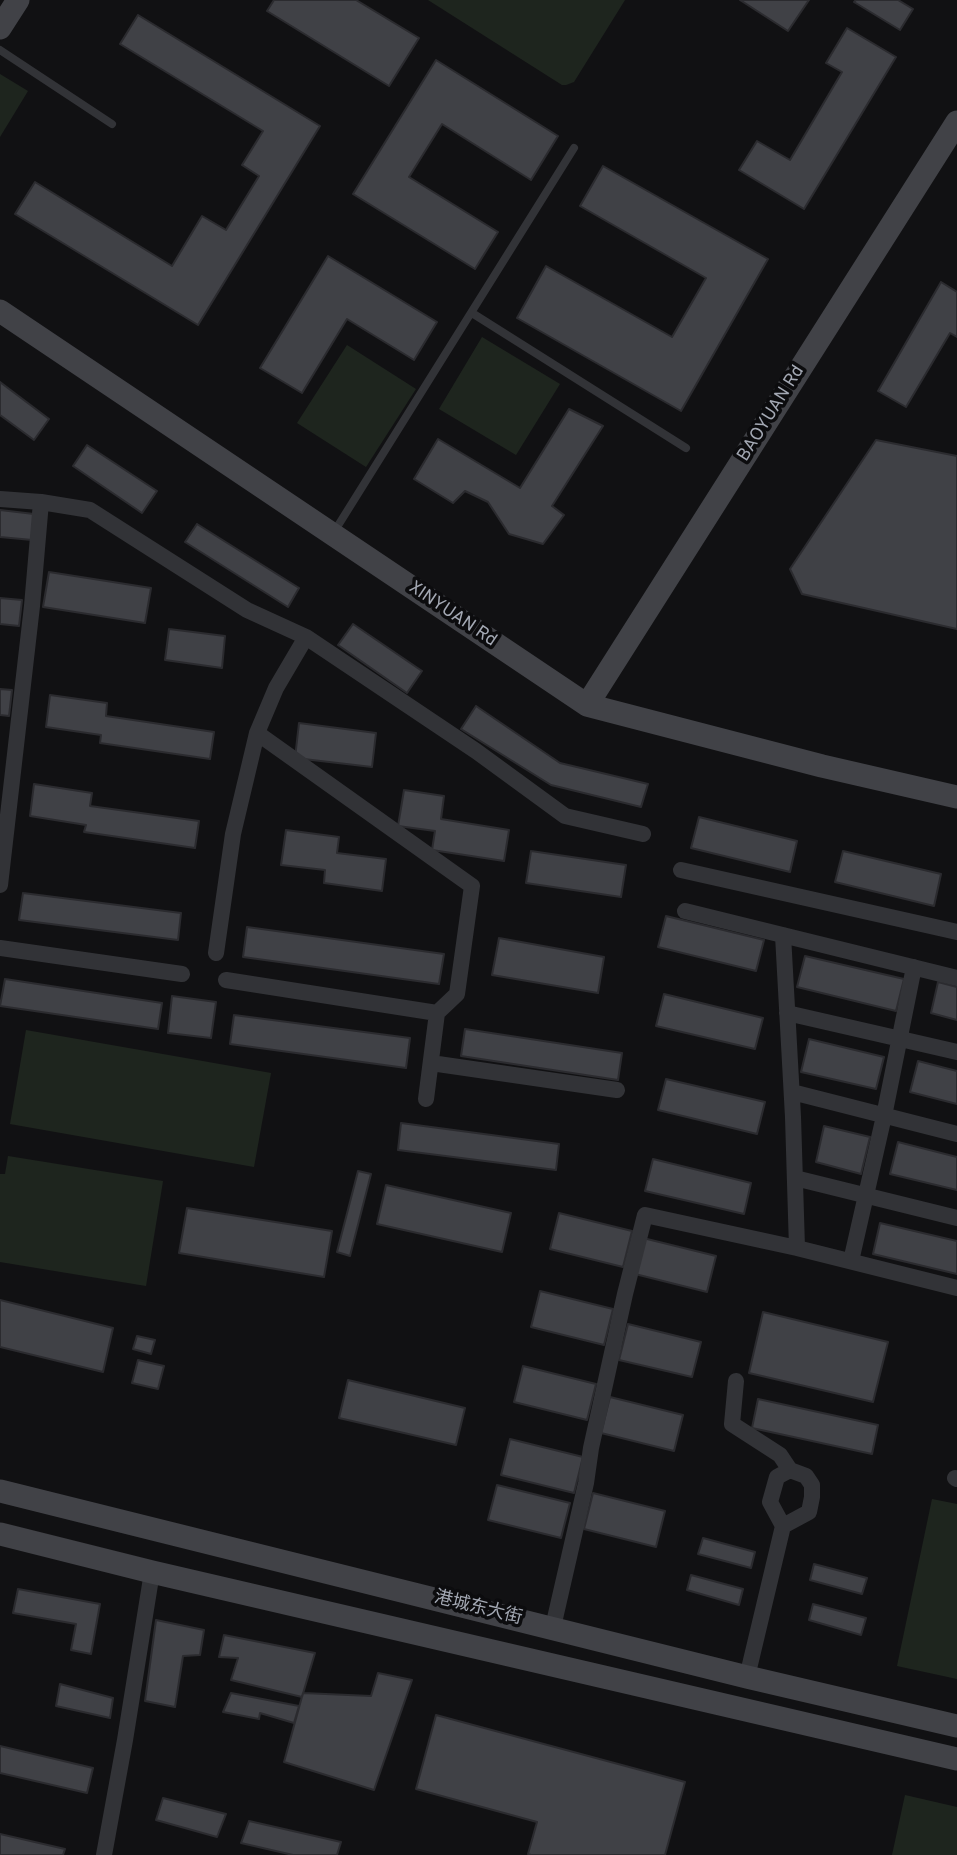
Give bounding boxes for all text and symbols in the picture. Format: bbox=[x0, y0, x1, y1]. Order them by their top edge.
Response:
street label: BAOYUAN Rd bbox=[734, 362, 810, 466]
street label: XINYUAN Rd bbox=[404, 578, 500, 652]
street label: 港城东大街 bbox=[432, 1588, 524, 1630]

